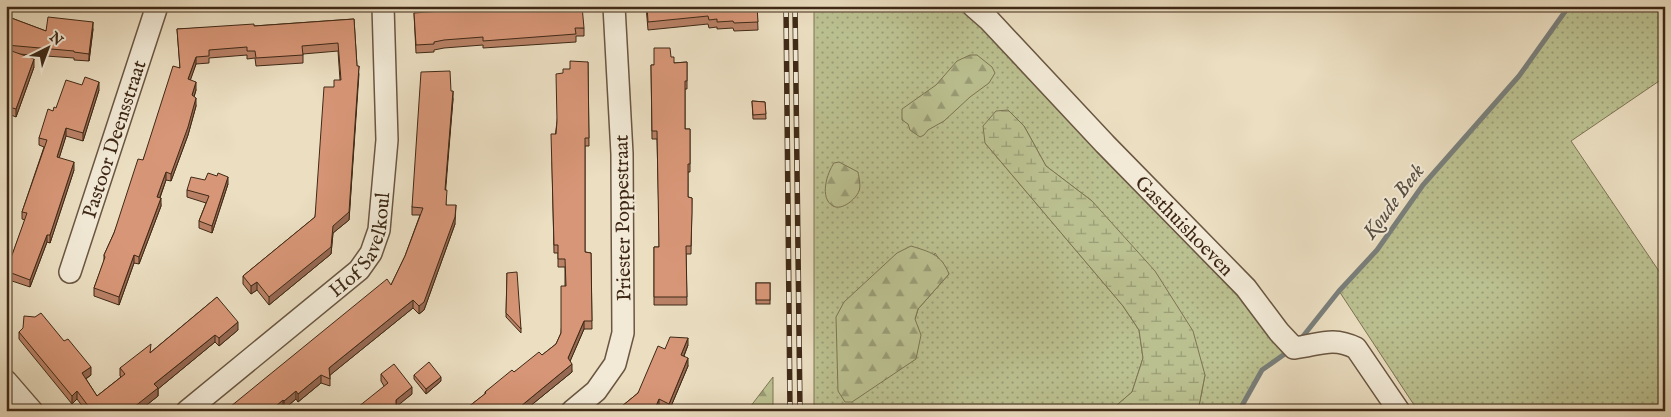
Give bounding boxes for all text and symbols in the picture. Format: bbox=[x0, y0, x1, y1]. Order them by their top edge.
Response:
north arrow bbox=[22, 22, 72, 72]
text: N bbox=[45, 28, 67, 50]
street label: Pastoor Deensstraat bbox=[77, 57, 152, 222]
street label: Priester Poppestraat bbox=[610, 134, 637, 301]
water label: Koude Beek bbox=[1357, 158, 1432, 246]
street label: Gasthuishoeven bbox=[1129, 171, 1239, 282]
street label: Hof Savelkoul bbox=[324, 191, 396, 303]

